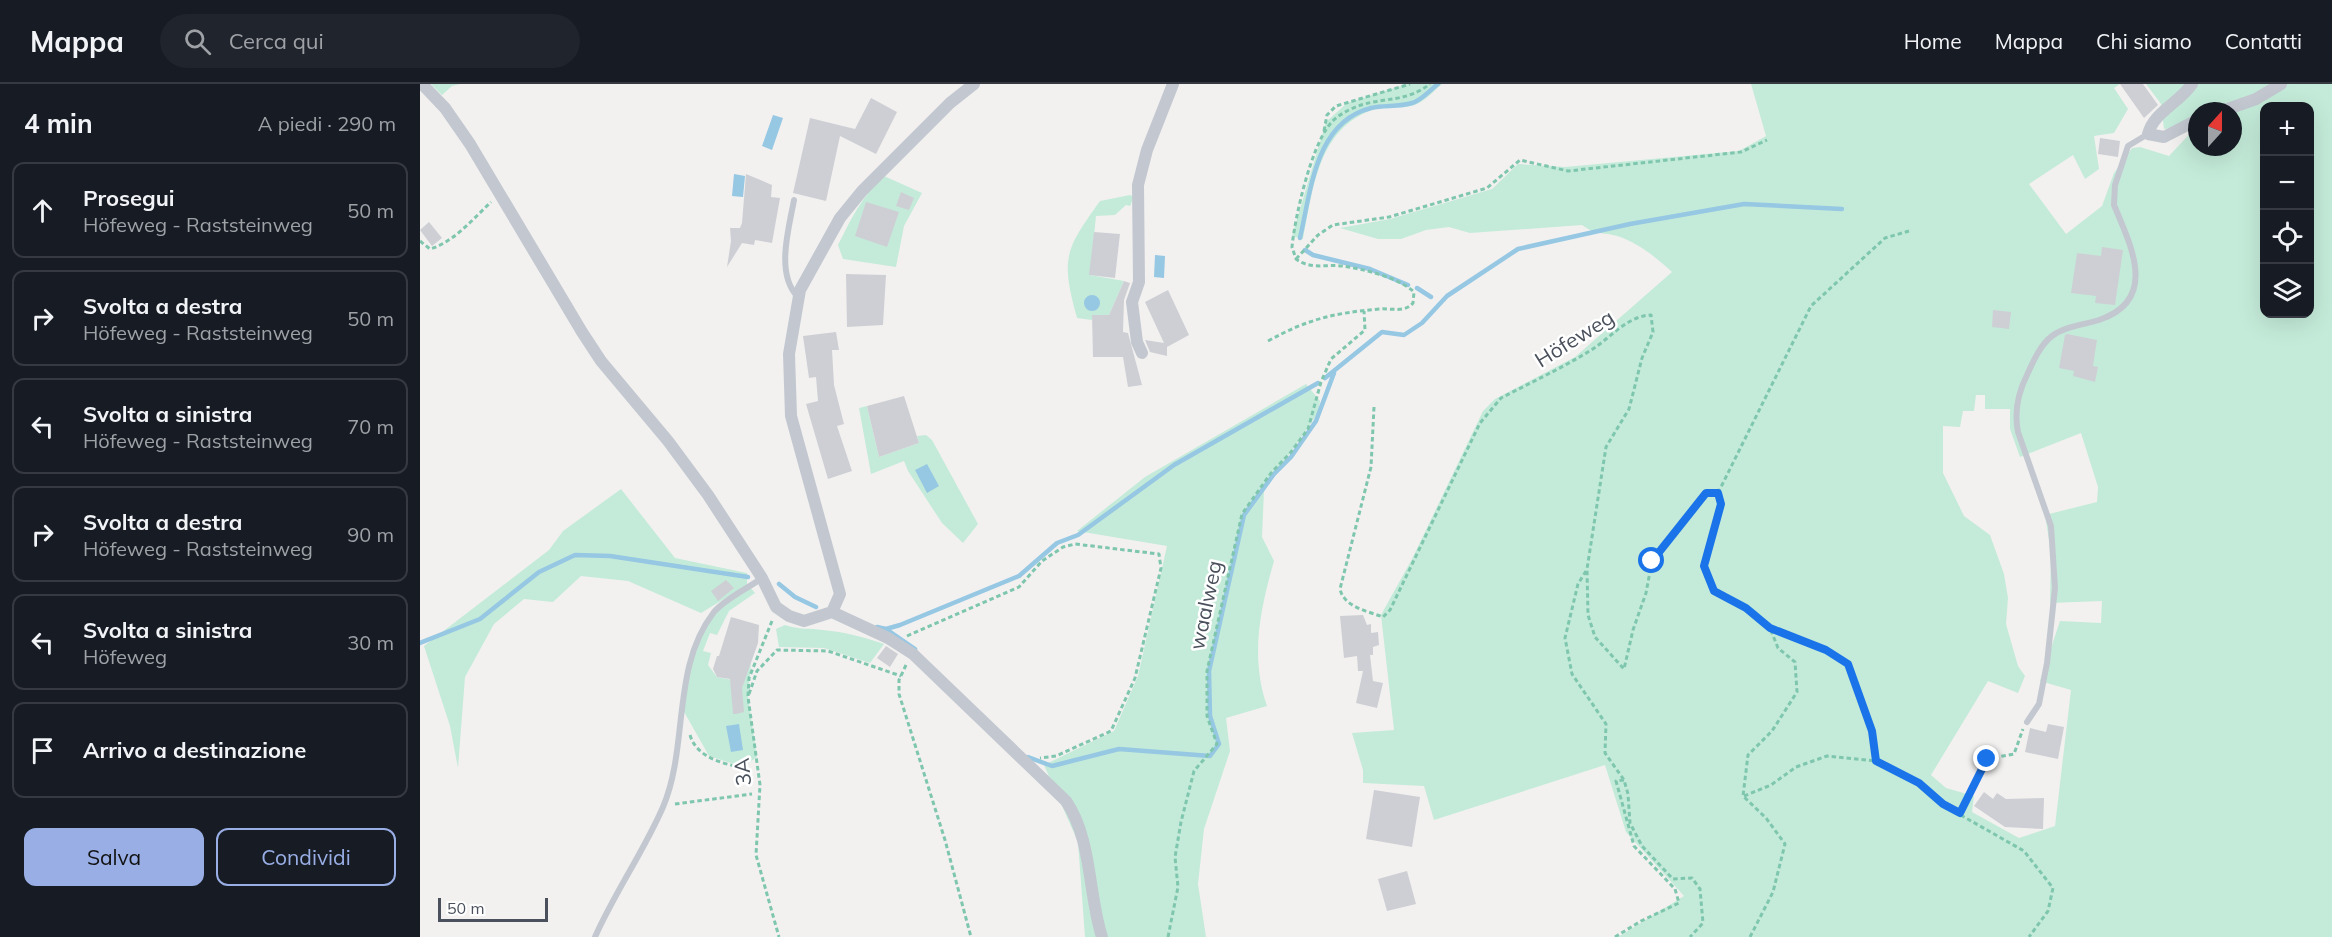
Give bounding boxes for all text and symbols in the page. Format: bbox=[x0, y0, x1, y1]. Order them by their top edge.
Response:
search box bbox=[160, 14, 580, 68]
text: Mappa bbox=[30, 24, 124, 59]
icon: search bbox=[181, 25, 214, 58]
text: Cerca qui bbox=[229, 27, 324, 55]
text: Home bbox=[1904, 28, 1962, 54]
text: Mappa bbox=[1995, 28, 2063, 54]
text: Chi siamo bbox=[2096, 28, 2192, 54]
text: Contatti bbox=[2225, 28, 2302, 54]
north arrow bbox=[2188, 102, 2242, 156]
map controls bbox=[2260, 102, 2314, 318]
button: + bbox=[2260, 102, 2314, 156]
text: 4 min bbox=[24, 107, 93, 140]
text: A piedi · 290 m bbox=[258, 111, 396, 136]
button: − bbox=[2260, 156, 2314, 210]
text: Prosegui bbox=[83, 184, 175, 212]
icon: ahead bbox=[26, 194, 59, 227]
text: 50 m bbox=[347, 198, 394, 223]
button: locate bbox=[2260, 210, 2314, 264]
text: Höfeweg - Raststeinweg bbox=[83, 212, 313, 237]
button: layers bbox=[2260, 264, 2314, 318]
text: Svolta a destra bbox=[83, 292, 242, 320]
icon: right bbox=[26, 302, 59, 335]
street label: Höfeweg bbox=[1530, 304, 1618, 372]
text: 50 m bbox=[347, 306, 394, 331]
text: Höfeweg - Raststeinweg bbox=[83, 320, 313, 345]
text: Svolta a sinistra bbox=[83, 400, 252, 428]
icon: left bbox=[26, 410, 59, 443]
text: 70 m bbox=[347, 414, 394, 439]
text: Höfeweg - Raststeinweg bbox=[83, 428, 313, 453]
text: Svolta a destra bbox=[83, 508, 242, 536]
icon: right bbox=[26, 518, 59, 551]
text: 90 m bbox=[347, 522, 394, 547]
text: Höfeweg - Raststeinweg bbox=[83, 536, 313, 561]
route start bbox=[1638, 547, 1664, 573]
street label: waalweg bbox=[1183, 558, 1227, 652]
text: Svolta a sinistra bbox=[83, 616, 252, 644]
icon: left bbox=[26, 626, 59, 659]
text: 30 m bbox=[347, 630, 394, 655]
text: Höfeweg bbox=[83, 644, 167, 669]
icon: arrive bbox=[26, 734, 59, 767]
text: Arrivo a destinazione bbox=[83, 736, 306, 764]
route end bbox=[1973, 745, 1999, 771]
street label: 3A bbox=[728, 756, 756, 787]
button: Salva bbox=[24, 828, 204, 886]
button: Condividi bbox=[216, 828, 396, 886]
scale bar bbox=[438, 895, 548, 922]
text: 50 m bbox=[447, 898, 484, 918]

